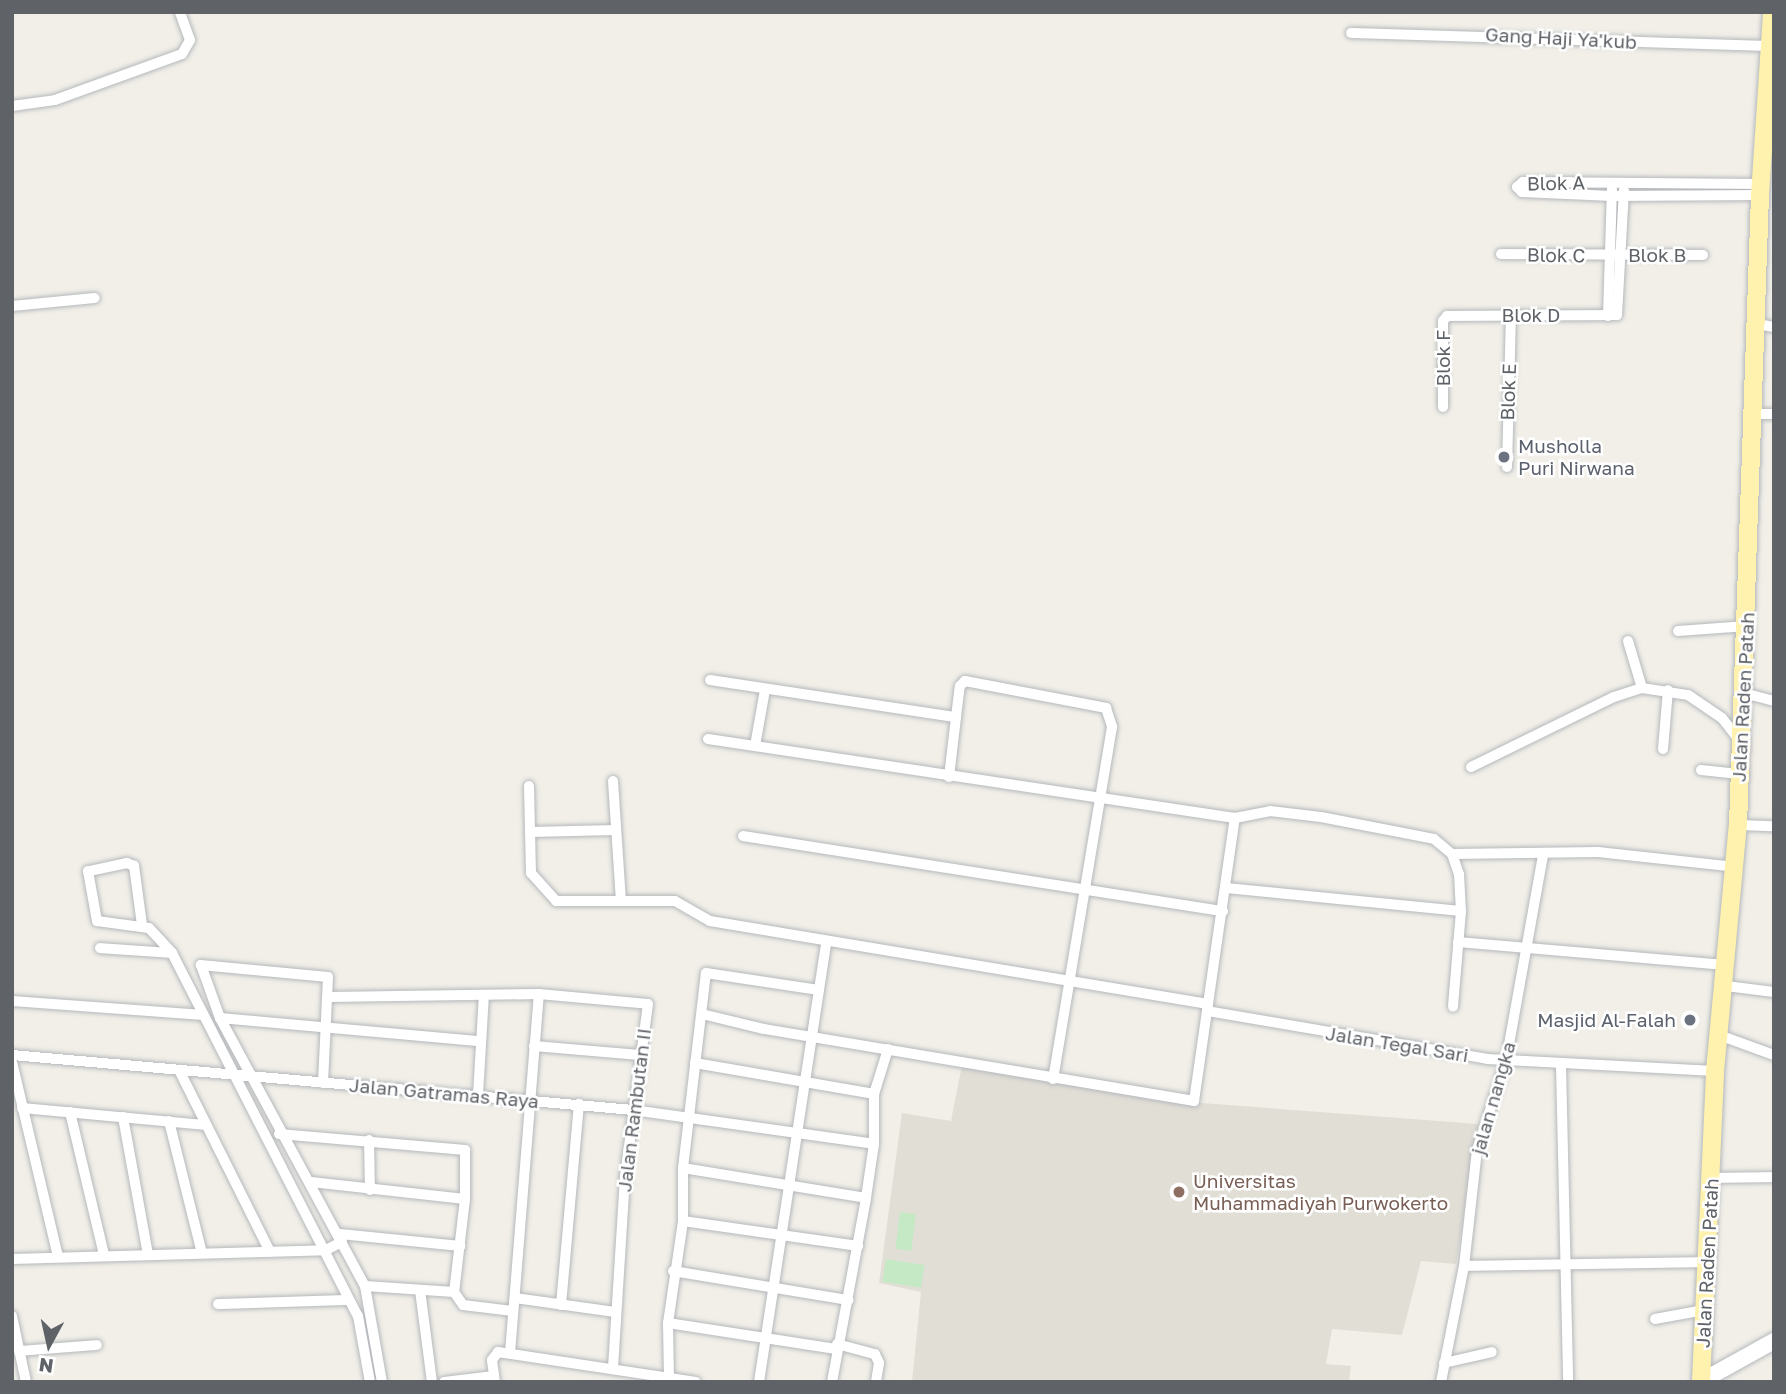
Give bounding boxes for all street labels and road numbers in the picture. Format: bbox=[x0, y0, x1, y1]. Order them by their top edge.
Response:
street label: Gang Haji Ya'kub bbox=[1485, 23, 1637, 53]
street label: Blok A bbox=[1527, 171, 1585, 195]
street label: Blok C bbox=[1527, 243, 1585, 267]
street label: Blok B bbox=[1628, 244, 1686, 266]
street label: Blok D bbox=[1502, 304, 1560, 326]
street label: Blok F bbox=[1432, 330, 1454, 386]
street label: Blok E bbox=[1496, 363, 1520, 421]
street label: Jalan Raden Patah bbox=[1727, 612, 1759, 782]
street label: Jalan Tegal Sari bbox=[1324, 1021, 1470, 1067]
street label: Jalan Rambutan II bbox=[613, 1027, 655, 1193]
street label: jalan nangka bbox=[1466, 1039, 1520, 1157]
street label: Jalan Gatramas Raya bbox=[348, 1073, 540, 1113]
street label: Jalan Raden Patah bbox=[1691, 1178, 1723, 1348]

